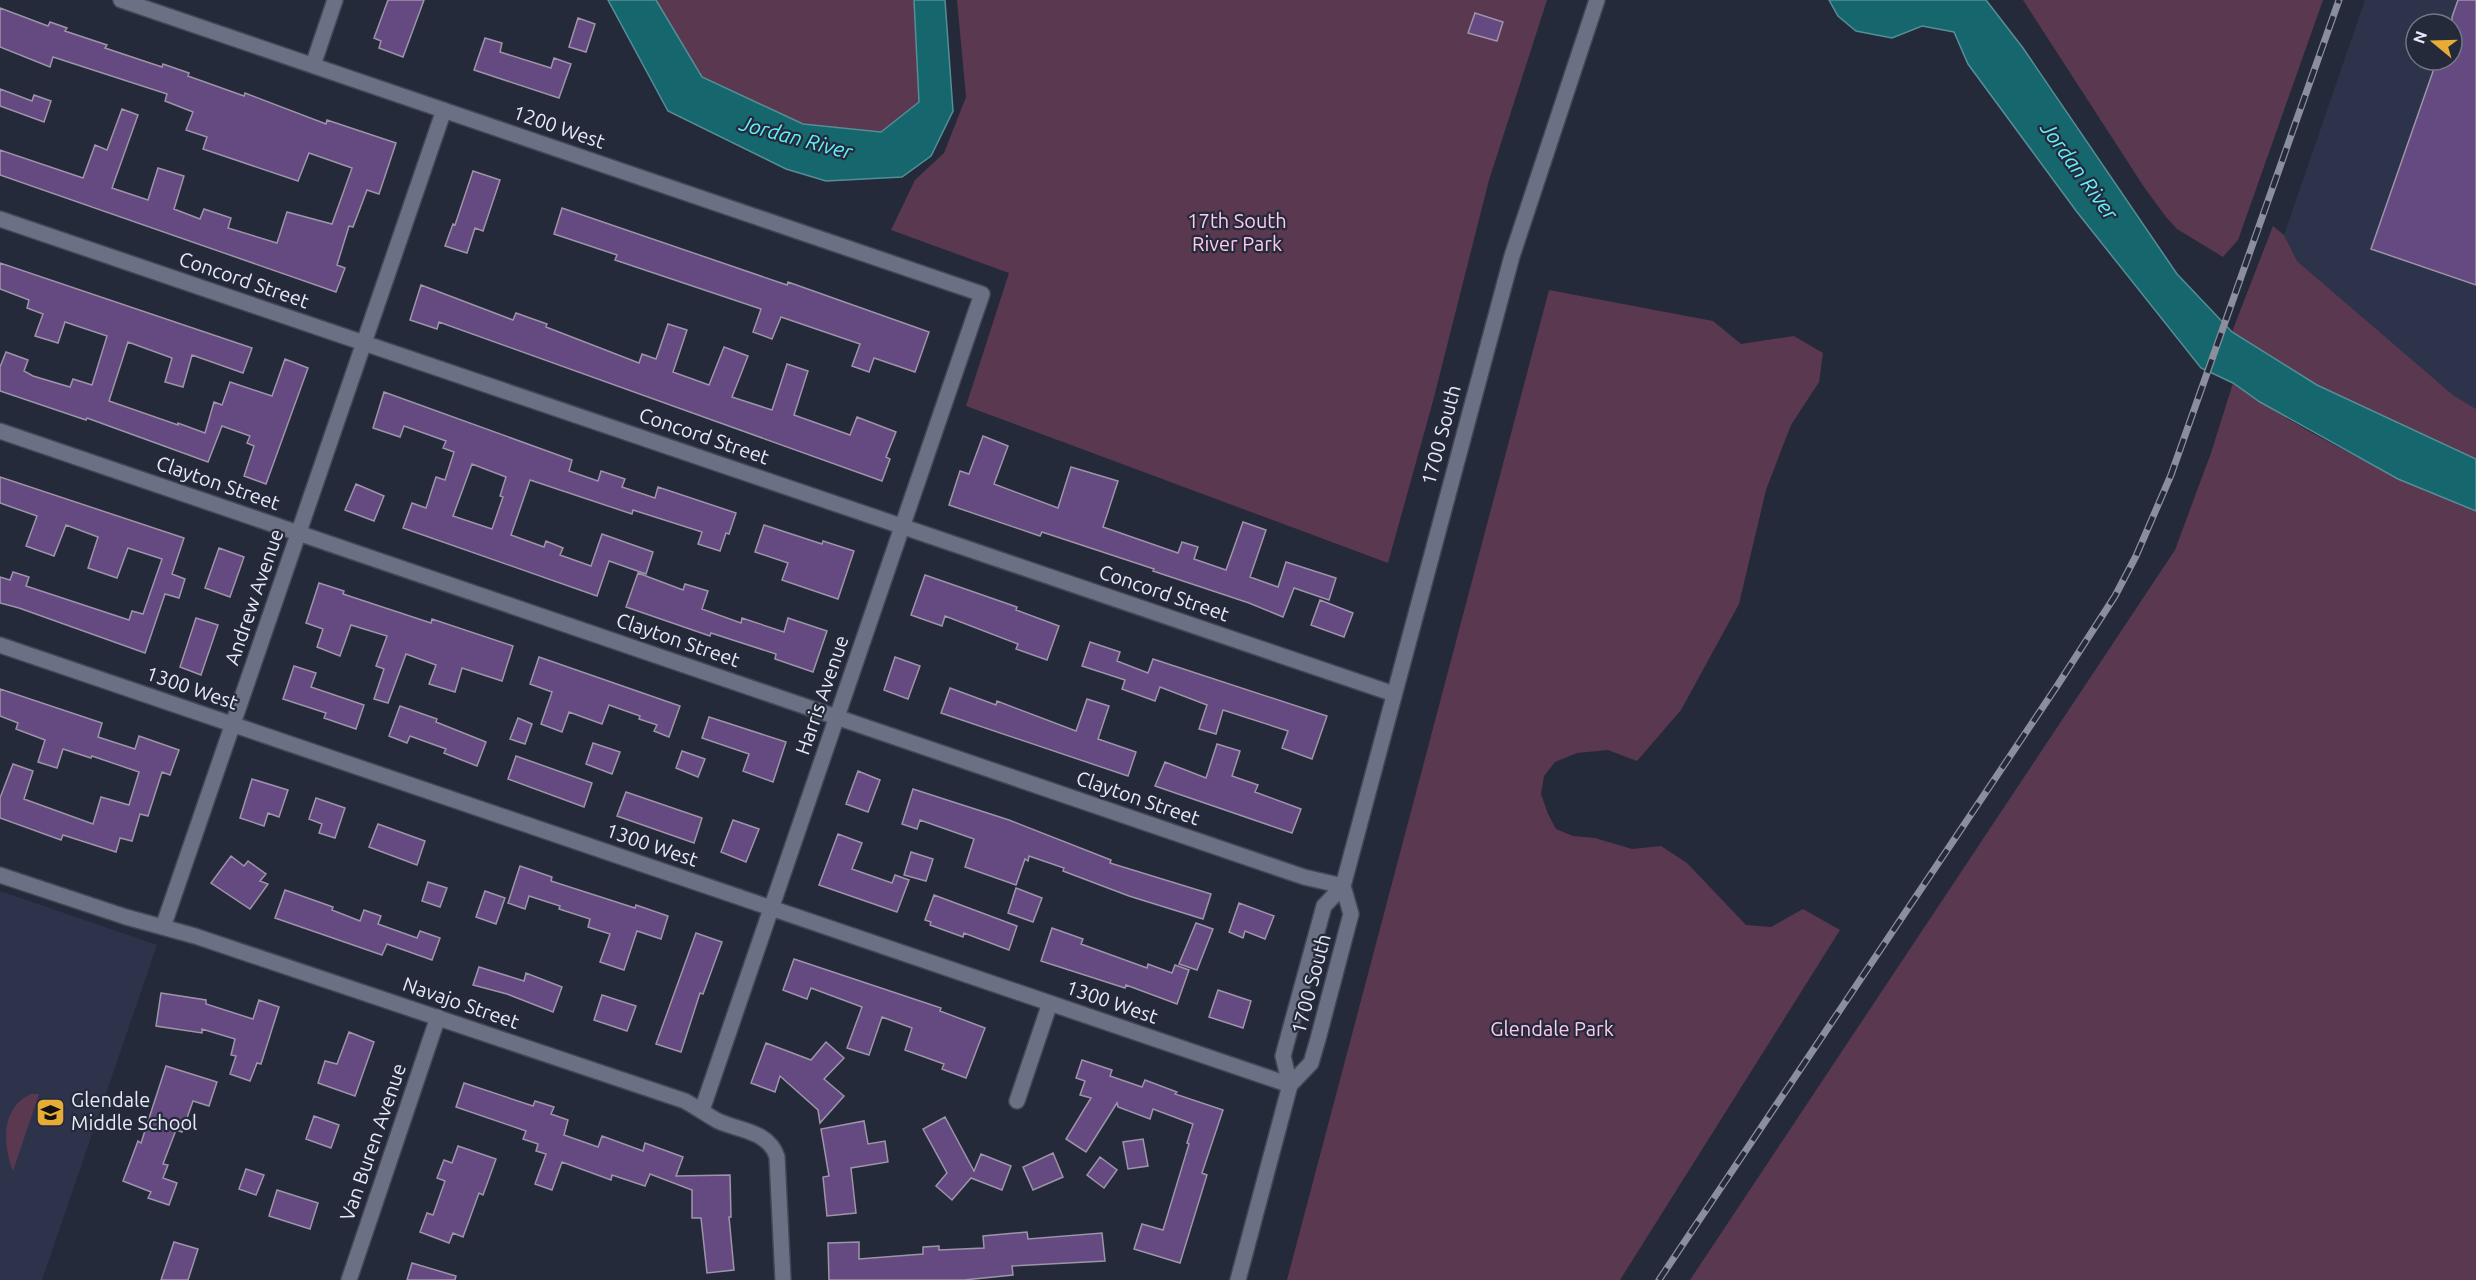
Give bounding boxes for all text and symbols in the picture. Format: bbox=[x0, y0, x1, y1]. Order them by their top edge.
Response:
north arrow bbox=[2404, 12, 2464, 72]
text: N bbox=[2409, 29, 2430, 46]
street label: 1200 West bbox=[510, 100, 608, 153]
water label: Jordan River bbox=[736, 110, 856, 164]
water label: Jordan River bbox=[2036, 116, 2124, 225]
park label: 17th South River Park bbox=[1187, 209, 1287, 255]
street label: Concord Street bbox=[176, 247, 312, 313]
street label: 1700 South bbox=[1416, 382, 1465, 487]
street label: Concord Street bbox=[636, 403, 772, 469]
street label: Clayton Street bbox=[154, 451, 283, 514]
street label: Andrew Avenue bbox=[220, 526, 288, 668]
street label: Concord Street bbox=[1096, 560, 1232, 626]
street label: Clayton Street bbox=[614, 608, 743, 671]
street label: Harris Avenue bbox=[790, 632, 853, 758]
street label: 1300 West bbox=[143, 661, 241, 714]
street label: Clayton Street bbox=[1074, 766, 1203, 829]
street label: 1300 West bbox=[603, 818, 701, 871]
street label: 1700 South bbox=[1286, 931, 1335, 1036]
street label: Navajo Street bbox=[400, 972, 522, 1033]
street label: 1300 West bbox=[1063, 975, 1161, 1028]
park label: Glendale Park bbox=[1490, 1017, 1614, 1040]
street label: Van Buren Avenue bbox=[335, 1060, 410, 1223]
place label: Glendale Middle School bbox=[71, 1088, 197, 1134]
school or university icon: Glendale Middle School bbox=[34, 1096, 66, 1128]

